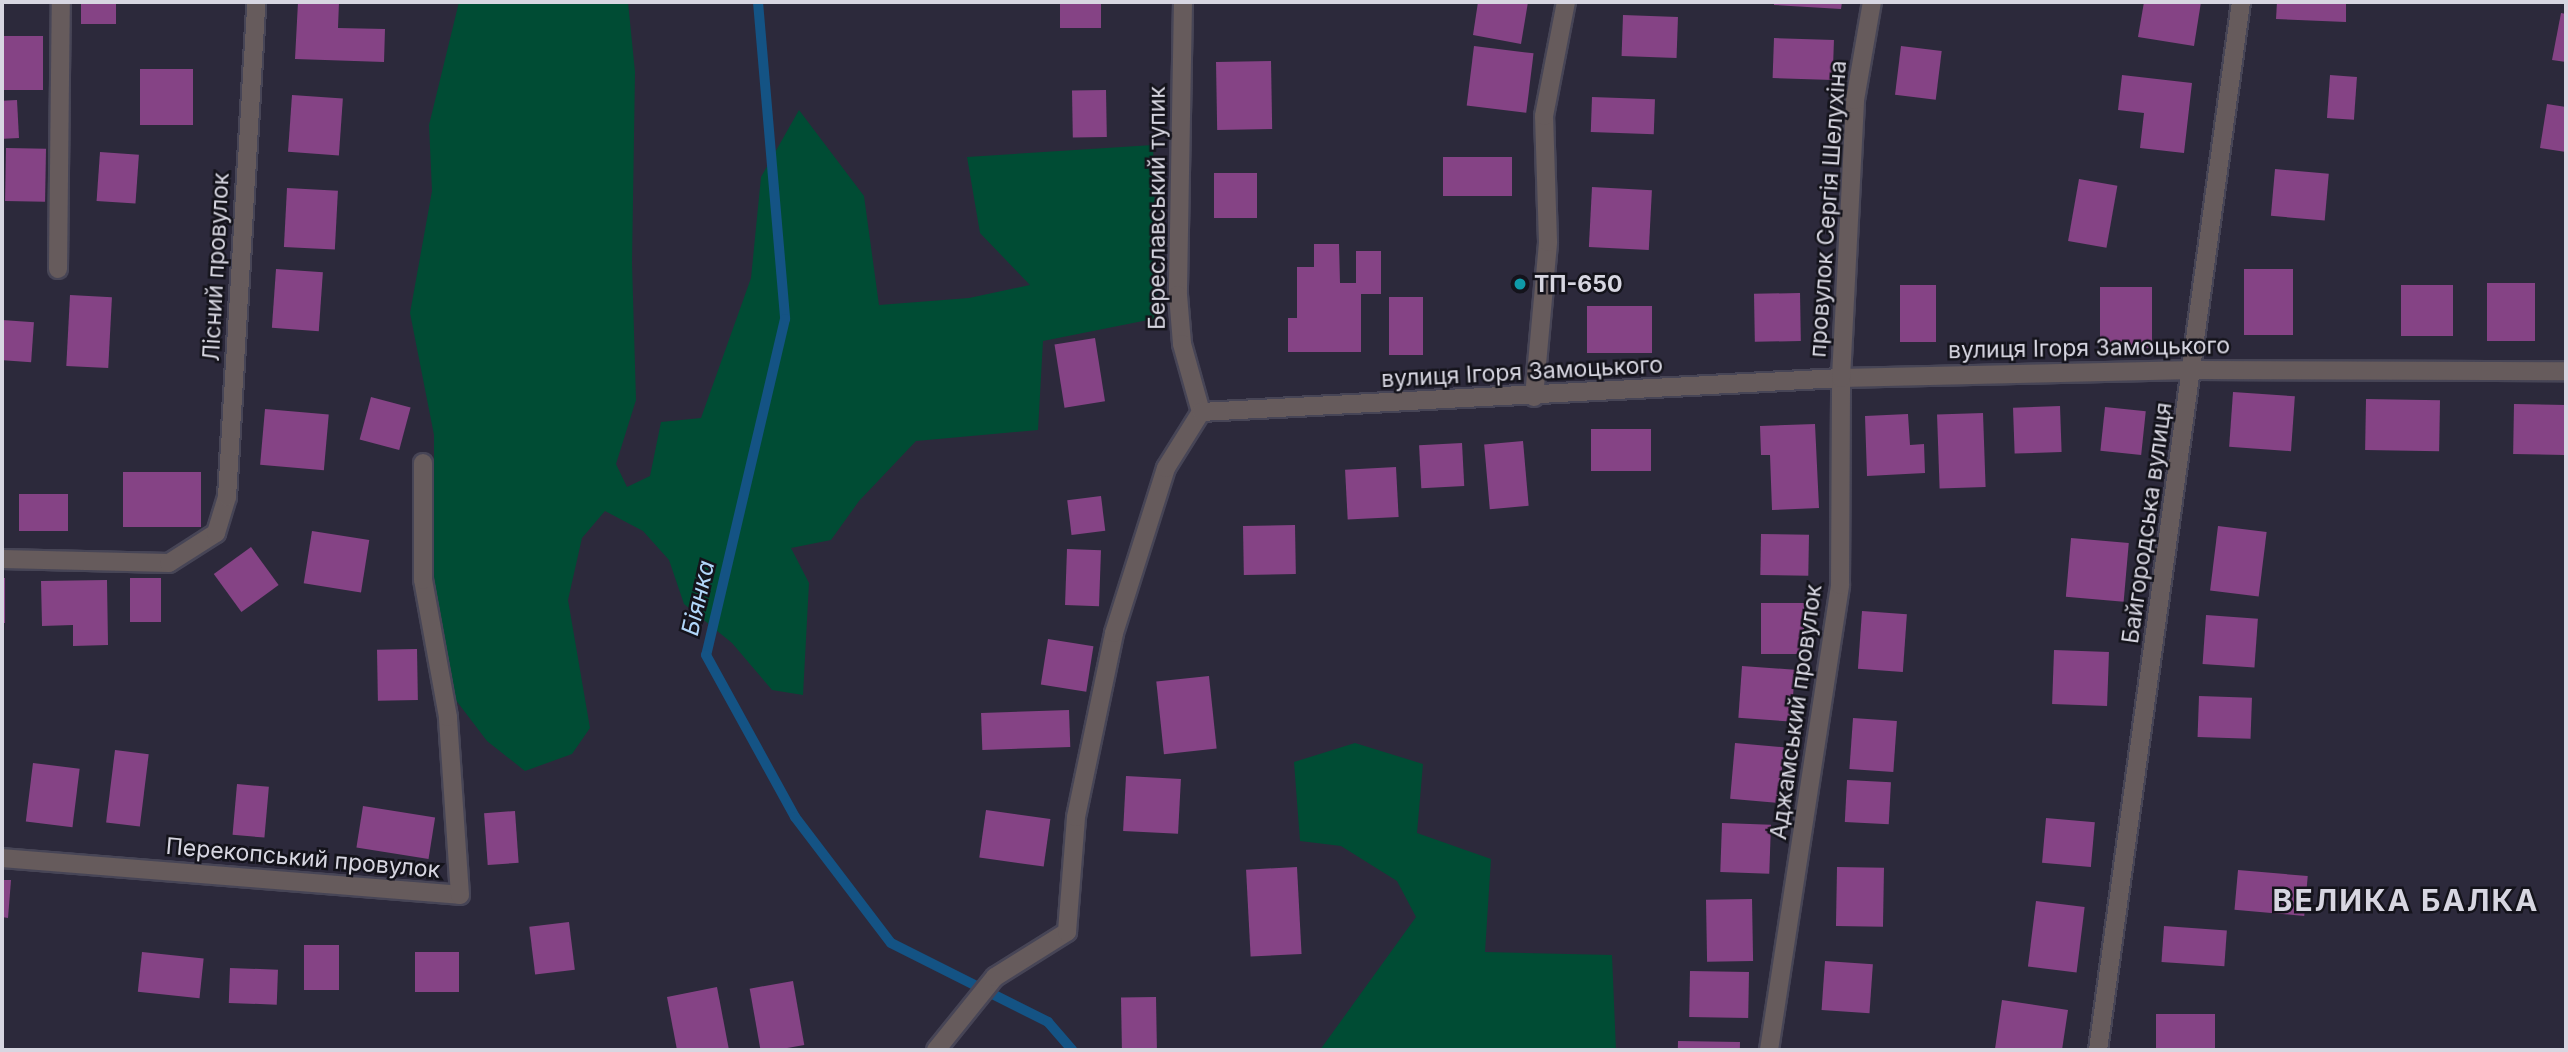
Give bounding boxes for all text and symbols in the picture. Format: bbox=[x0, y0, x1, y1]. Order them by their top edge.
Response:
street label: провулок Сергія Шелухіна bbox=[1804, 60, 1852, 358]
street label: Береславський тупик bbox=[1143, 86, 1171, 330]
street label: Лісний провулок bbox=[197, 172, 235, 362]
place label: ТП-650 bbox=[1534, 270, 1622, 298]
marker: ТП-650 bbox=[1512, 276, 1528, 292]
street label: вулиця Ігоря Замоцького bbox=[1948, 332, 2230, 364]
street label: вулиця Ігоря Замоцького bbox=[1380, 351, 1664, 393]
street label: Байгородська вулиця bbox=[2116, 401, 2178, 645]
water label: Біянка bbox=[675, 557, 721, 639]
street label: Аджамський провулок bbox=[1764, 583, 1828, 841]
street label: Перекопський провулок bbox=[165, 832, 441, 884]
district label: ВЕЛИКА БАЛКА bbox=[2274, 882, 2538, 918]

